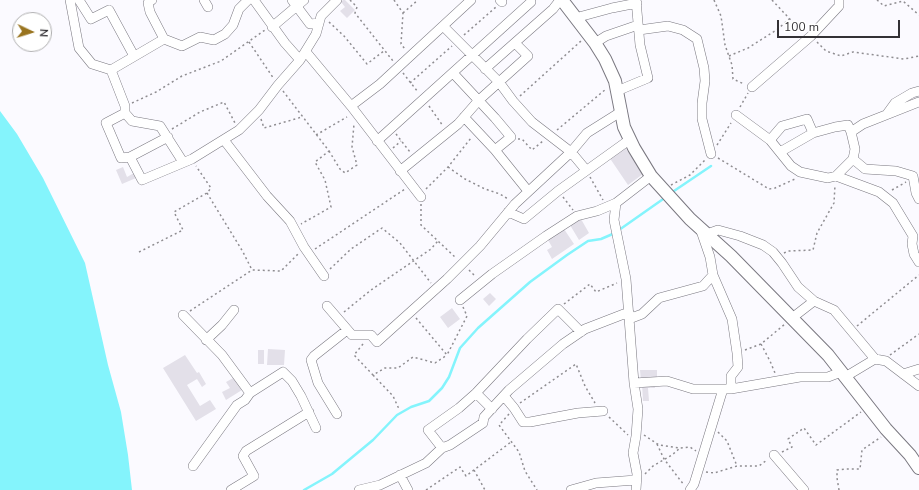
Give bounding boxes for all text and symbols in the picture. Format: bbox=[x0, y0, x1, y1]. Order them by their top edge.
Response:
north arrow bbox=[12, 12, 52, 52]
scale bar bbox=[779, 12, 902, 38]
text: 100 m bbox=[784, 19, 819, 35]
text: N bbox=[36, 28, 51, 37]

